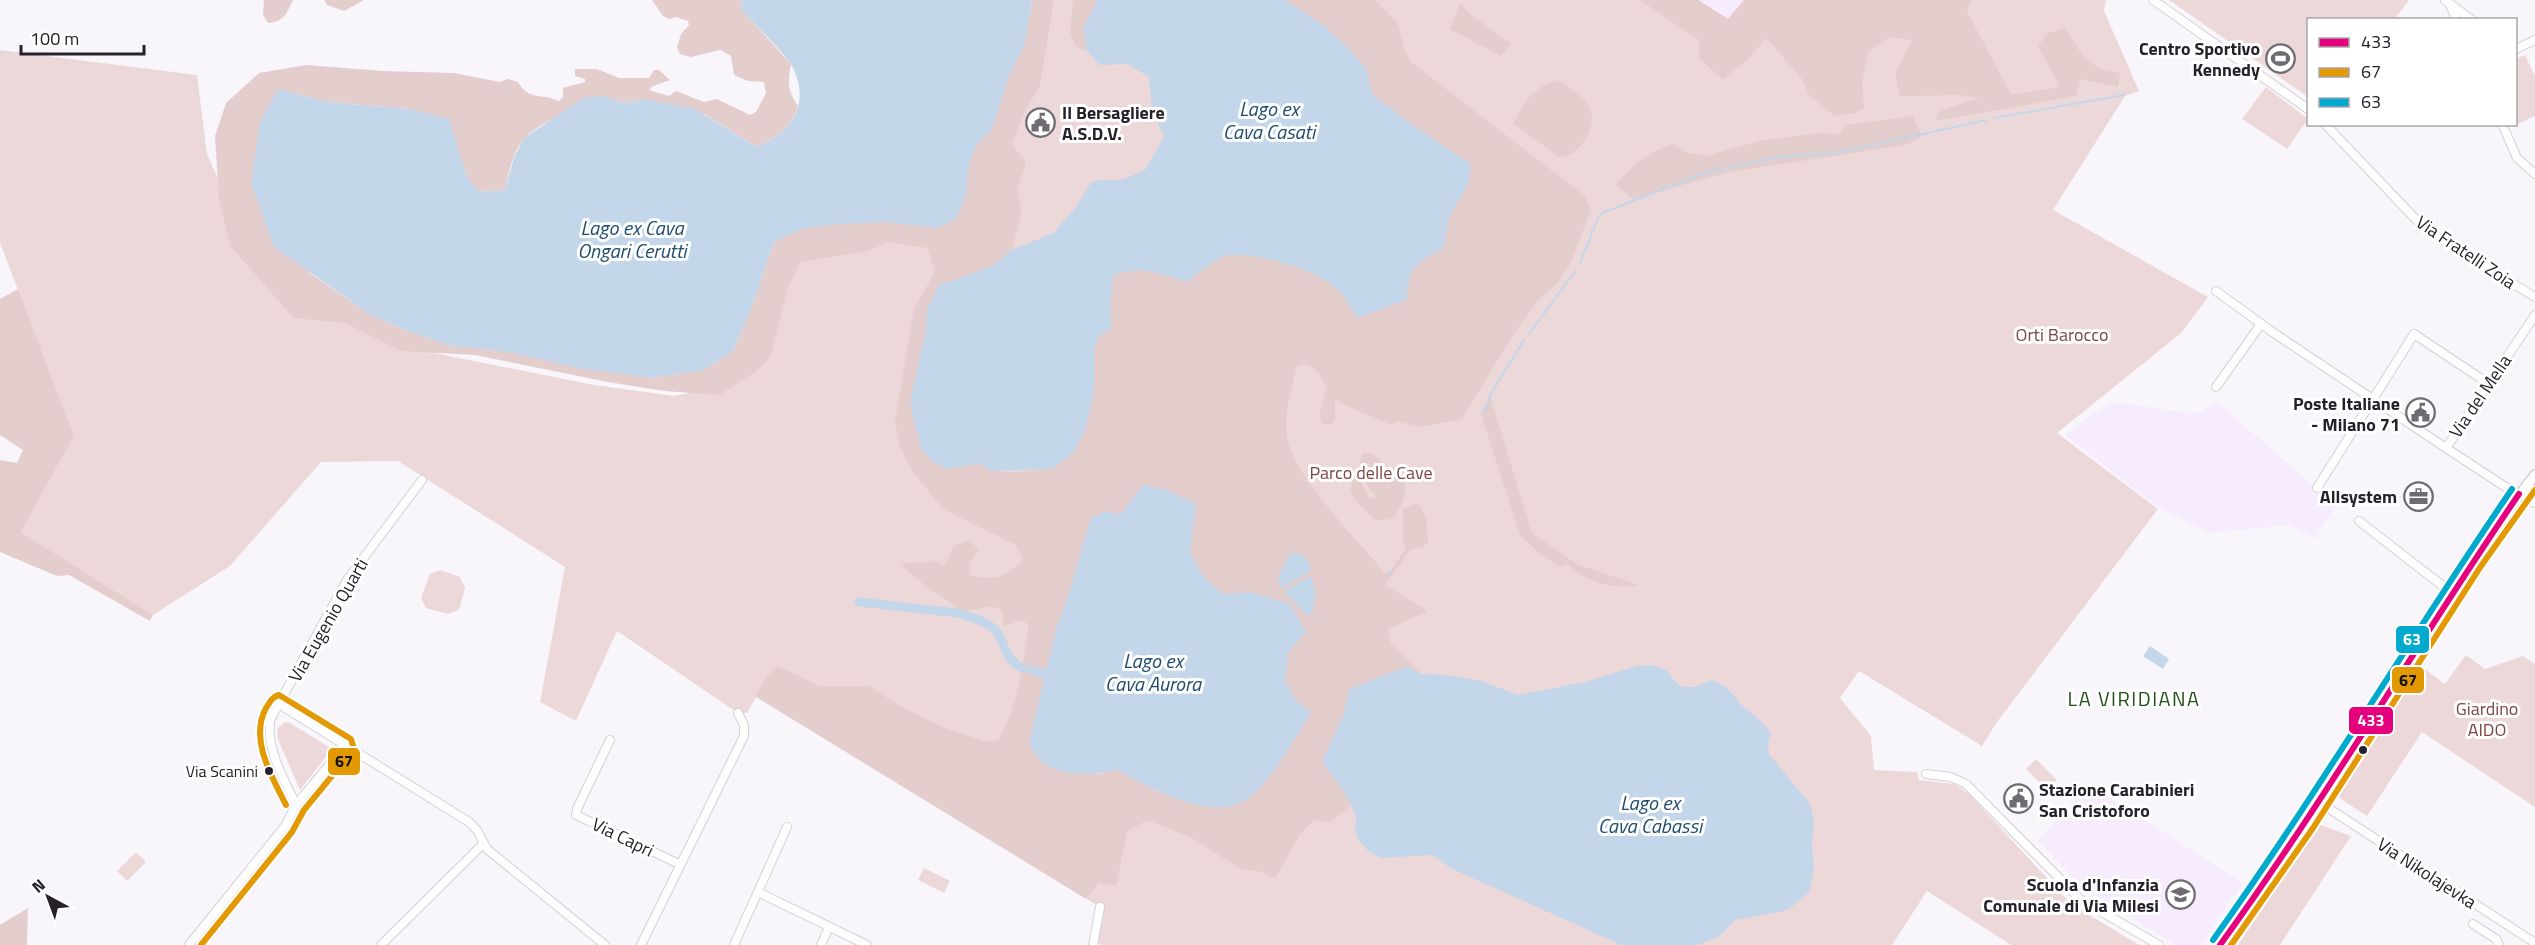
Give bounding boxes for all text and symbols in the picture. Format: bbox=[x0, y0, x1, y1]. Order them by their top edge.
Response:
scale bar bbox=[21, 18, 144, 56]
legend bbox=[2307, 18, 2517, 126]
text: 100 m bbox=[30, 25, 79, 52]
text: 433 bbox=[2361, 28, 2391, 55]
place label: Centro Sportivo Kennedy bbox=[2139, 35, 2260, 83]
sports icon: Centro Sportivo Kennedy bbox=[2265, 42, 2297, 74]
text: 67 bbox=[2361, 58, 2381, 85]
text: 63 bbox=[2361, 88, 2381, 115]
water label: Lago ex Cava Casati bbox=[1223, 93, 1318, 147]
place label: Il Bersagliere A.S.D.V. bbox=[1062, 99, 1165, 147]
public building icon: Il Bersagliere A.S.D.V. bbox=[1025, 106, 1057, 138]
street label: Via Fratelli Zoia bbox=[2411, 209, 2521, 295]
water label: Lago ex Cava Ongari Cerutti bbox=[578, 212, 689, 266]
park label: Orti Barocco bbox=[2016, 321, 2108, 348]
street label: Via del Mella bbox=[2442, 349, 2518, 443]
place label: Poste Italiane - Milano 71 bbox=[2293, 390, 2400, 438]
public building icon: Poste Italiane - Milano 71 bbox=[2405, 397, 2437, 429]
park label: Parco delle Cave bbox=[1309, 459, 1433, 486]
office icon: Allsystem bbox=[2402, 480, 2434, 512]
place label: Allsystem bbox=[2320, 483, 2397, 510]
street label: Via Eugenio Quarti bbox=[282, 553, 374, 687]
line badge: 63 bbox=[2395, 625, 2430, 654]
text: 63 bbox=[2403, 627, 2421, 651]
water label: Lago ex Cava Aurora bbox=[1105, 645, 1202, 699]
line badge: 67 bbox=[2391, 666, 2425, 694]
text: 67 bbox=[2399, 668, 2417, 692]
district label: LA VIRIDIANA bbox=[2068, 683, 2200, 714]
park label: Giardino AIDO bbox=[2456, 695, 2518, 743]
line badge: 433 bbox=[2348, 706, 2394, 735]
text: 433 bbox=[2358, 708, 2384, 732]
unlabelled marker bbox=[2357, 744, 2369, 756]
line badge: 67 bbox=[327, 747, 361, 776]
text: 67 bbox=[335, 749, 353, 773]
place label: Via Scanini bbox=[186, 759, 258, 783]
marker: Via Scanini bbox=[263, 765, 275, 777]
place label: Stazione Carabinieri San Cristoforo bbox=[2039, 776, 2194, 824]
public building icon: Stazione Carabinieri San Cristoforo bbox=[2002, 783, 2034, 815]
water label: Lago ex Cava Cabassi bbox=[1598, 787, 1705, 841]
street label: Via Capri bbox=[587, 810, 659, 864]
street label: Via Nikolajevka bbox=[2372, 831, 2482, 915]
north arrow bbox=[18, 867, 78, 927]
place label: Scuola d'Infanzia Comunale di Via Milesi bbox=[1983, 871, 2159, 919]
text: N bbox=[26, 873, 50, 898]
school or university icon: Scuola d'Infanzia Comunale di Via Milesi bbox=[2164, 878, 2196, 910]

